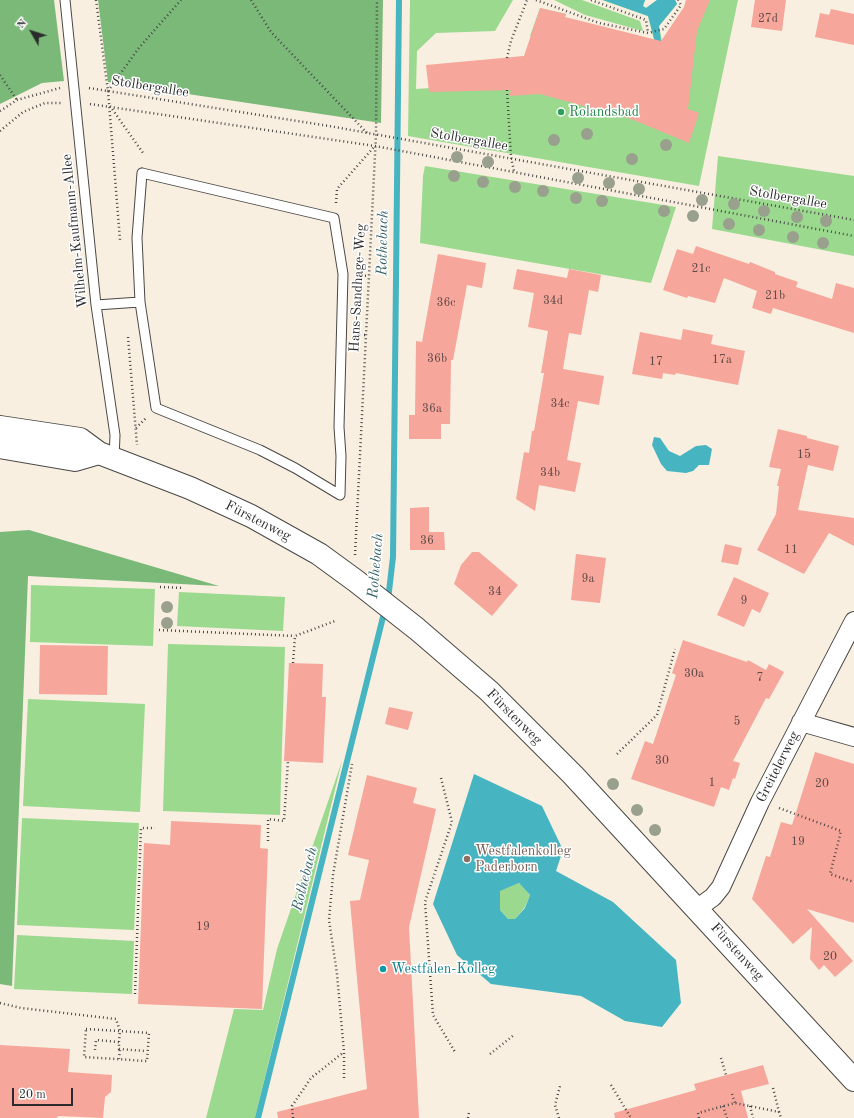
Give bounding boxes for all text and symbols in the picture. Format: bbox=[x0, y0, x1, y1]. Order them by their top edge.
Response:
north arrow bbox=[12, 12, 52, 52]
house number: 27d bbox=[758, 12, 778, 26]
text: N bbox=[15, 17, 29, 31]
street label: Stolbergallee bbox=[110, 73, 190, 101]
place label: Rolandsbad bbox=[569, 104, 639, 120]
marker: Rolandsbad bbox=[556, 107, 566, 117]
street label: Stolbergallee bbox=[429, 125, 509, 155]
street label: Wilhelm-Kaufmann-Allee bbox=[59, 153, 91, 309]
street label: Stolbergallee bbox=[748, 183, 828, 213]
water label: Rothebach bbox=[373, 210, 393, 276]
street label: Hans-Sandhage-Weg bbox=[346, 223, 370, 353]
house number: 21c bbox=[691, 262, 711, 276]
house number: 21b bbox=[765, 289, 785, 303]
house number: 34d bbox=[543, 294, 563, 308]
house number: 36c bbox=[436, 296, 456, 310]
house number: 36b bbox=[427, 352, 447, 366]
house number: 17a bbox=[712, 353, 732, 367]
house number: 17 bbox=[649, 355, 663, 369]
house number: 34c bbox=[550, 397, 570, 411]
house number: 36a bbox=[422, 402, 442, 416]
house number: 15 bbox=[797, 448, 811, 462]
house number: 34b bbox=[540, 466, 560, 480]
street label: Fürstenweg bbox=[222, 497, 294, 545]
water label: Rothebach bbox=[364, 533, 388, 599]
house number: 36 bbox=[420, 534, 434, 548]
house number: 11 bbox=[784, 543, 798, 557]
house number: 9a bbox=[582, 572, 594, 586]
house number: 34 bbox=[488, 585, 502, 599]
house number: 9 bbox=[741, 594, 747, 608]
house number: 30a bbox=[684, 667, 704, 681]
house number: 7 bbox=[757, 671, 763, 685]
street label: Fürstenweg bbox=[483, 686, 545, 748]
house number: 5 bbox=[734, 715, 740, 729]
street label: Greitelerweg bbox=[753, 729, 803, 805]
house number: 30 bbox=[655, 754, 669, 768]
house number: 1 bbox=[709, 776, 715, 790]
house number: 20 bbox=[815, 777, 829, 791]
house number: 19 bbox=[791, 835, 805, 849]
place label: Westfalenkolleg Paderborn bbox=[475, 843, 571, 876]
water label: Rothebach bbox=[288, 845, 322, 913]
marker: Westfalenkolleg Paderborn bbox=[462, 854, 472, 864]
house number: 19 bbox=[196, 920, 210, 934]
street label: Fürstenweg bbox=[707, 920, 767, 984]
house number: 20 bbox=[823, 950, 837, 964]
place label: Westfalen-Kolleg bbox=[391, 961, 496, 977]
marker: Westfalen-Kolleg bbox=[378, 964, 388, 974]
scale bar bbox=[14, 1080, 75, 1106]
text: 20 m bbox=[19, 1089, 46, 1101]

